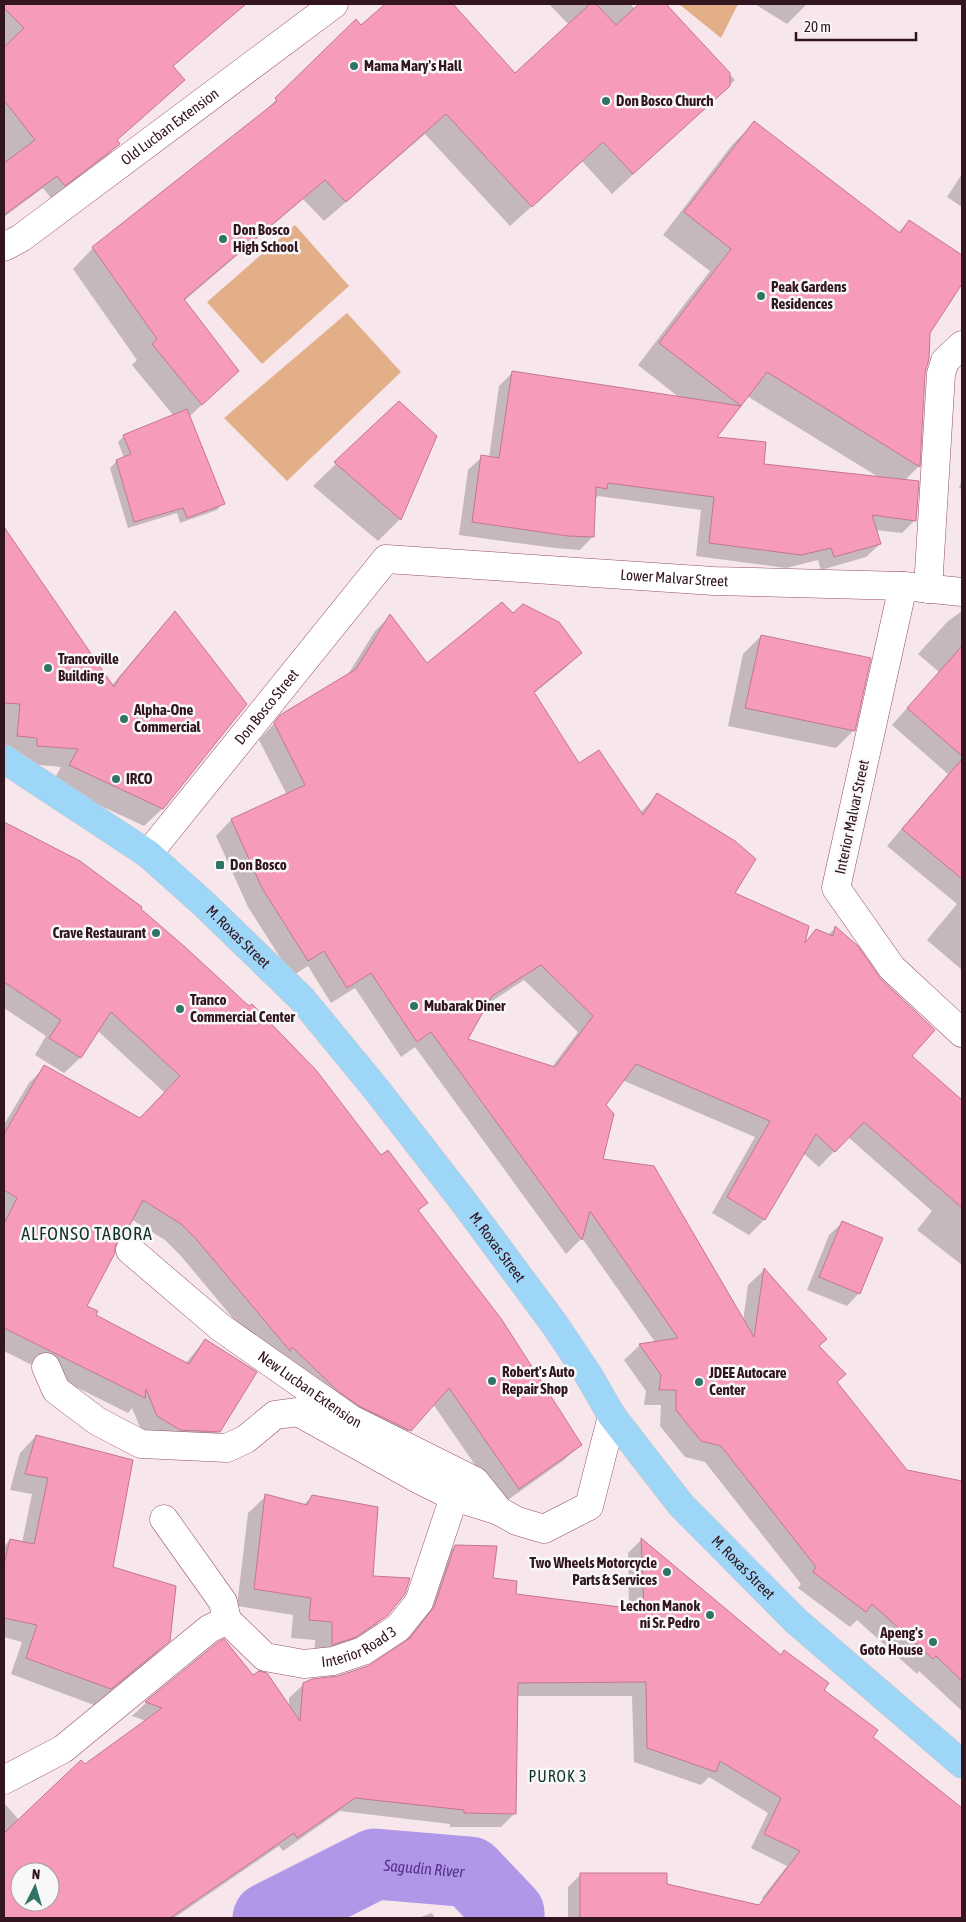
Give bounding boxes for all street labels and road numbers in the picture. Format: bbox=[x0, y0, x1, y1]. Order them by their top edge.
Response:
street label: Old Lucban Extension bbox=[117, 84, 222, 168]
street label: Lower Malvar Street bbox=[620, 566, 729, 589]
street label: Don Bosco Street bbox=[231, 665, 302, 748]
street label: Interior Malvar Street bbox=[831, 758, 872, 876]
street label: M. Roxas Street bbox=[203, 902, 274, 971]
street label: M. Roxas Street bbox=[466, 1209, 529, 1285]
street label: New Lucban Extension bbox=[255, 1347, 365, 1431]
street label: M. Roxas Street bbox=[708, 1532, 779, 1603]
street label: Interior Road 3 bbox=[321, 1622, 399, 1670]

